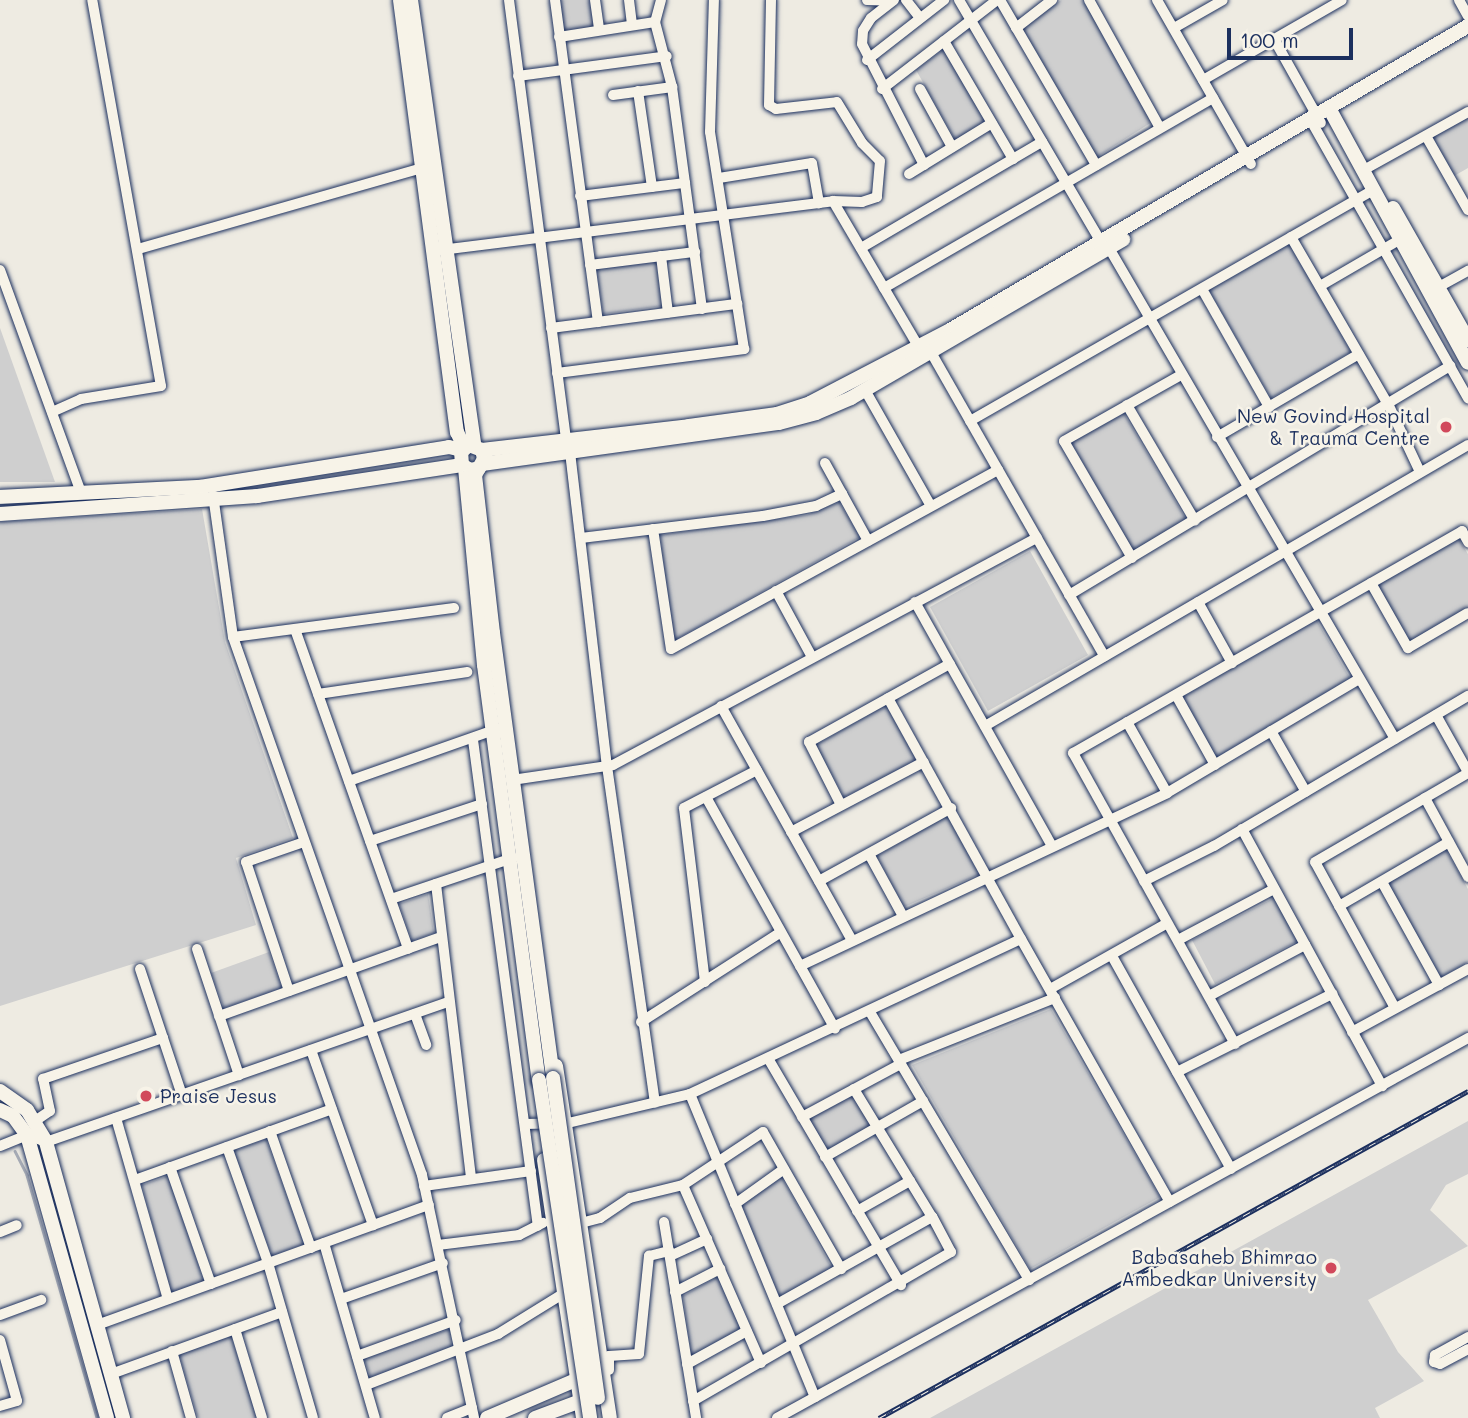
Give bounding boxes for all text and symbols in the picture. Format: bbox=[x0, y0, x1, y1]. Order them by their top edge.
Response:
scale bar bbox=[1230, 14, 1356, 58]
text: 100 m bbox=[1240, 26, 1299, 53]
place label: New Govind Hospital & Trauma Centre bbox=[1237, 405, 1430, 449]
marker: New Govind Hospital & Trauma Centre bbox=[1436, 417, 1456, 437]
place label: Praise Jesus bbox=[160, 1085, 277, 1107]
marker: Praise Jesus bbox=[138, 1088, 154, 1104]
place label: Babasaheb Bhimrao Ambedkar University bbox=[1122, 1246, 1317, 1290]
marker: Babasaheb Bhimrao Ambedkar University bbox=[1323, 1260, 1339, 1276]

